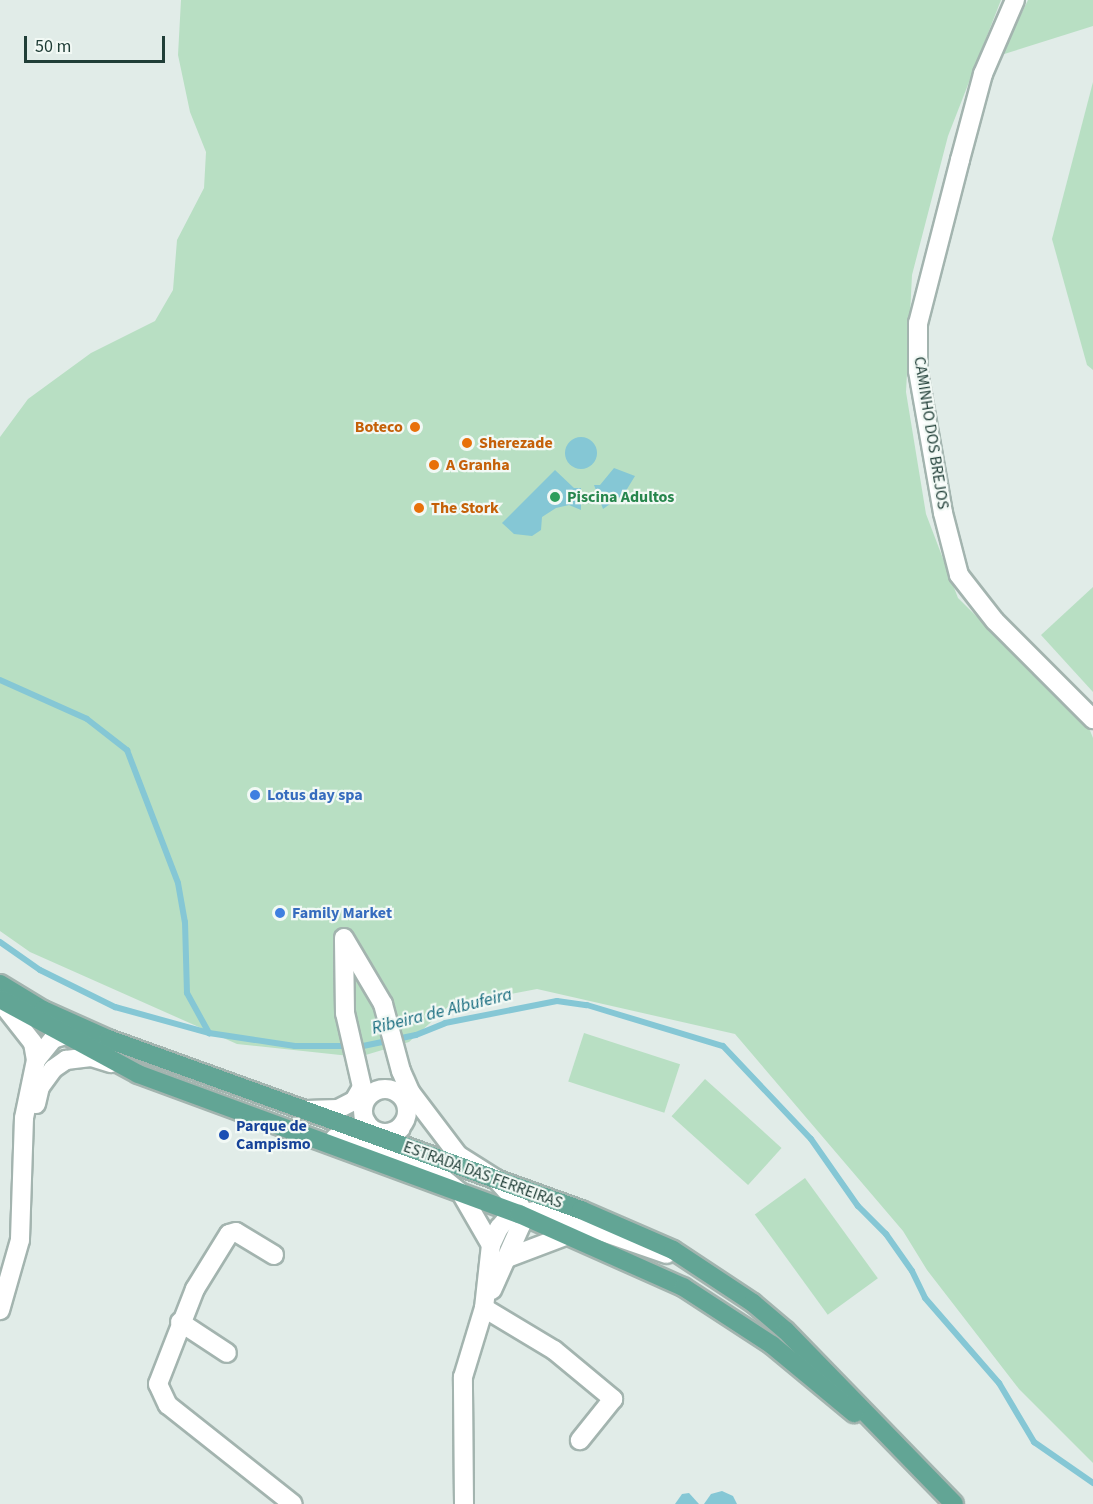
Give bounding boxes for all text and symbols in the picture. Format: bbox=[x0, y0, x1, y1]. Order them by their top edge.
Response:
scale bar bbox=[27, 24, 168, 62]
text: 50 m bbox=[35, 34, 71, 59]
street label: CAMINHO DOS BREJOS bbox=[909, 355, 953, 511]
place label: Boteco bbox=[355, 417, 403, 437]
marker: Boteco bbox=[408, 420, 422, 434]
place label: Sherezade bbox=[479, 433, 553, 453]
marker: Sherezade bbox=[460, 436, 474, 450]
place label: A Granha bbox=[446, 455, 510, 475]
marker: A Granha bbox=[427, 458, 441, 472]
place label: Piscina Adultos bbox=[567, 487, 674, 507]
marker: Piscina Adultos bbox=[548, 490, 562, 504]
place label: The Stork bbox=[431, 498, 499, 518]
marker: The Stork bbox=[412, 501, 426, 515]
place label: Lotus day spa bbox=[267, 785, 363, 805]
marker: Lotus day spa bbox=[248, 788, 262, 802]
place label: Family Market bbox=[292, 903, 392, 923]
marker: Family Market bbox=[273, 906, 287, 920]
water label: Ribeira de Albufeira bbox=[370, 984, 514, 1040]
place label: Parque de Campismo bbox=[236, 1116, 311, 1154]
marker: Parque de Campismo bbox=[217, 1128, 231, 1142]
street label: ESTRADA DAS FERREIRAS bbox=[401, 1137, 565, 1213]

